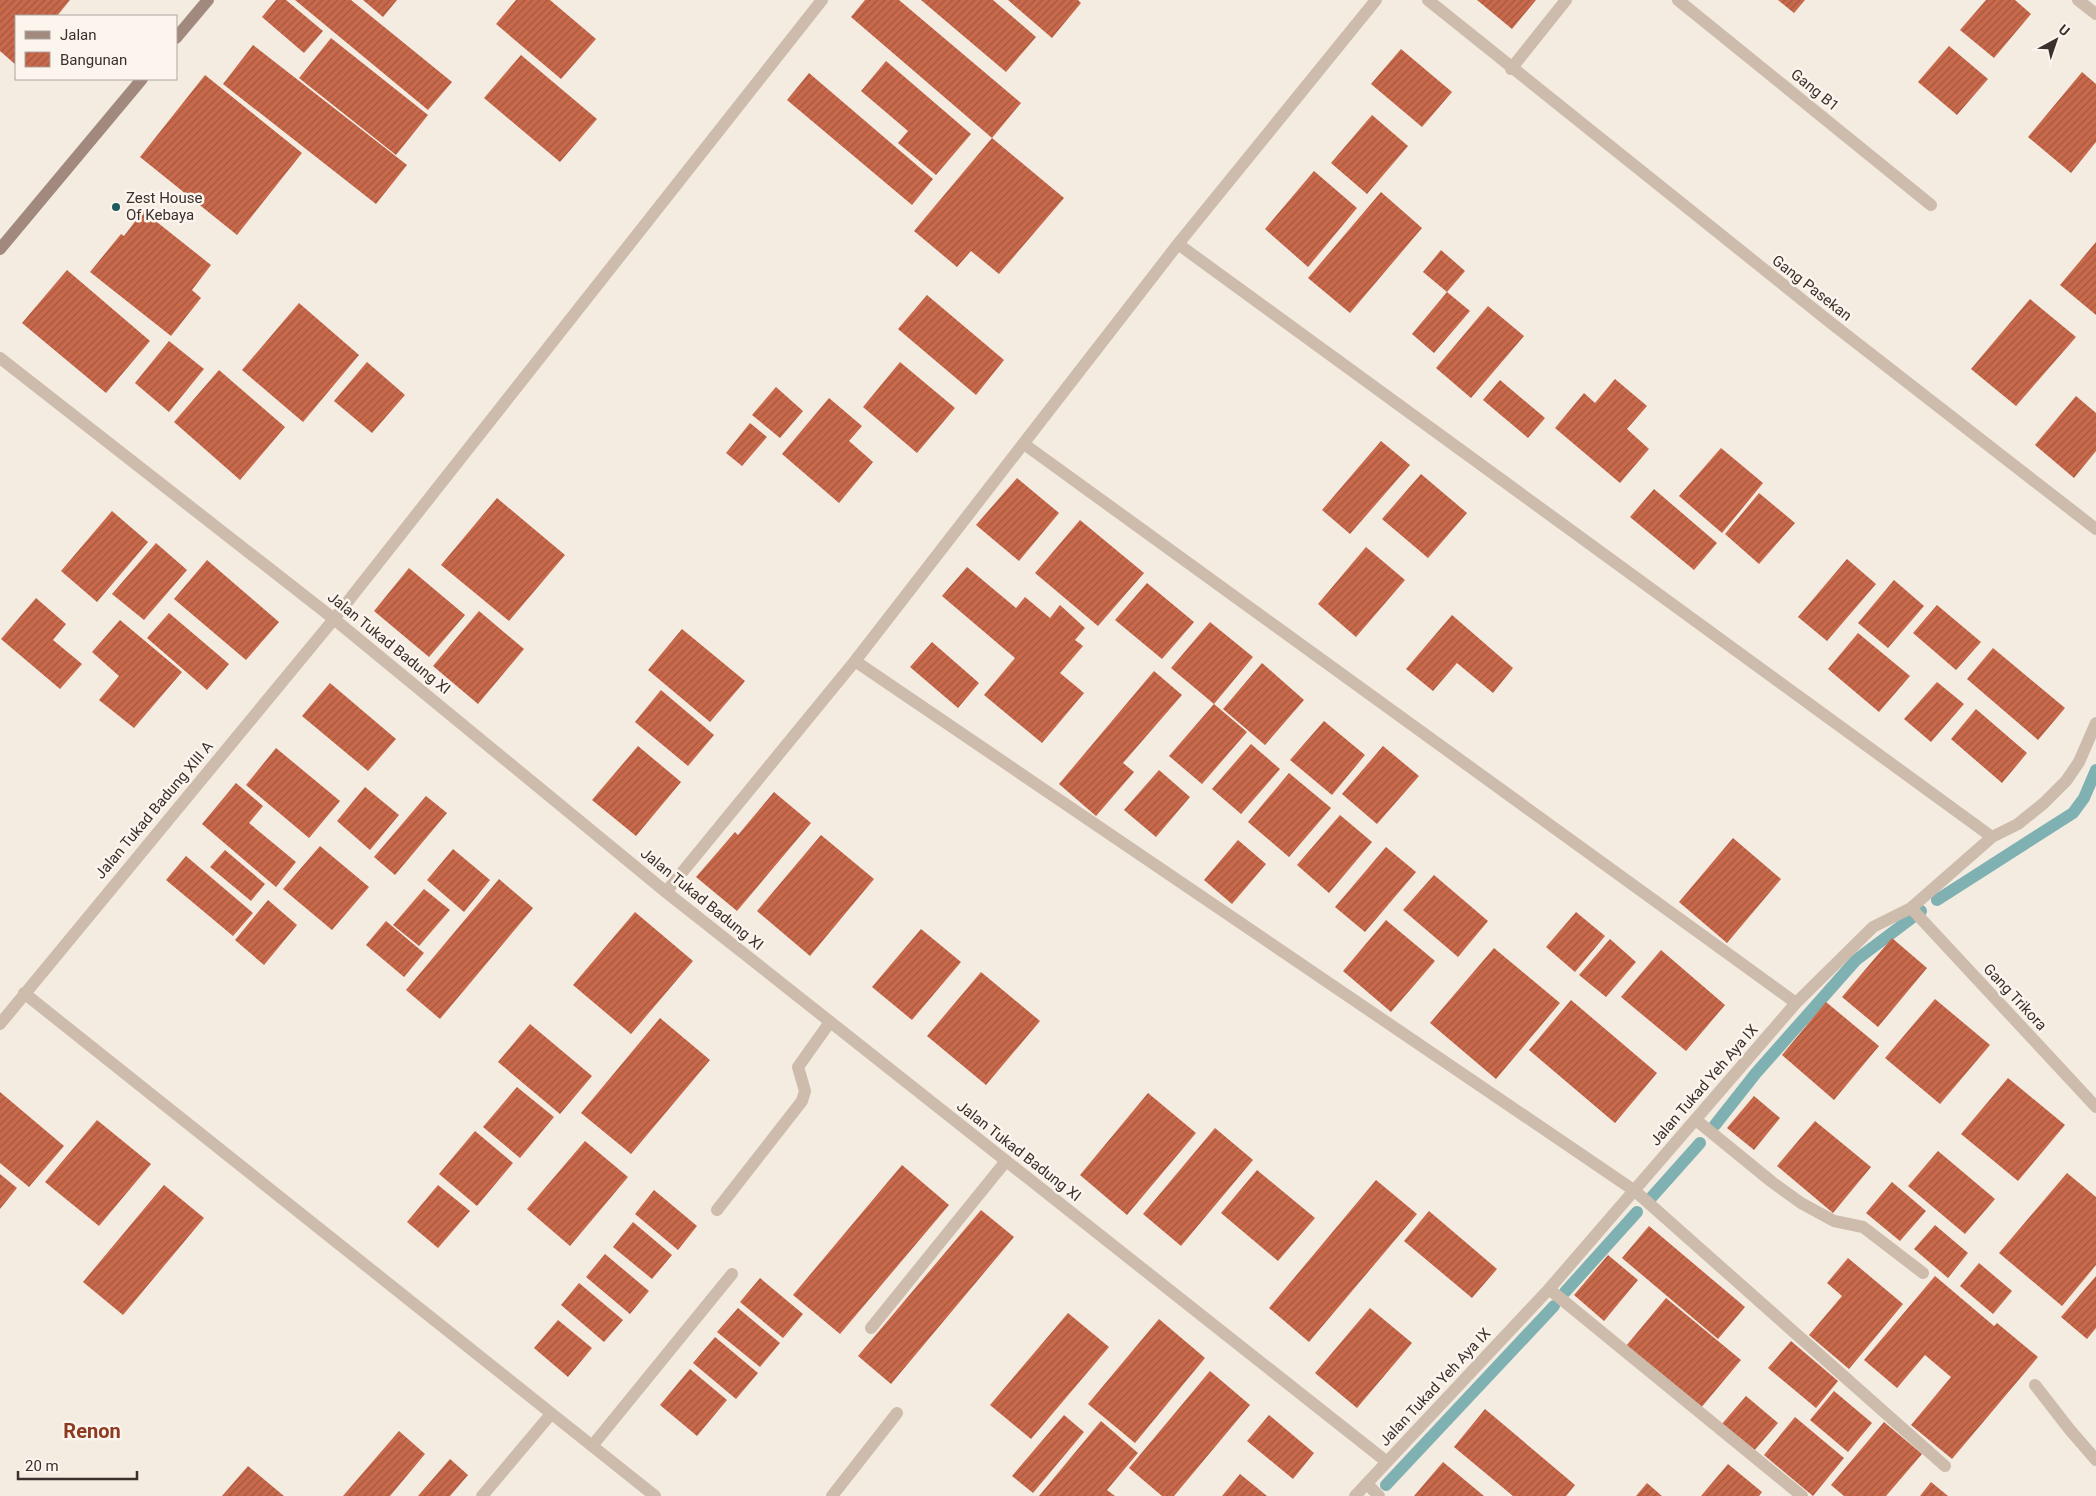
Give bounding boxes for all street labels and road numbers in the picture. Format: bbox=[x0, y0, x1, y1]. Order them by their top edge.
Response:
street label: Gang B1 bbox=[1787, 65, 1843, 115]
street label: Gang Pasekan bbox=[1769, 251, 1855, 325]
street label: Jalan Tukad Badung XI bbox=[324, 588, 454, 698]
street label: Jalan Tukad Badung XIII A bbox=[91, 737, 217, 883]
street label: Jalan Tukad Badung XI bbox=[637, 844, 767, 954]
street label: Gang Trikora bbox=[1980, 960, 2050, 1034]
street label: Jalan Tukad Yeh Aya IX bbox=[1646, 1020, 1762, 1149]
street label: Jalan Tukad Badung XI bbox=[953, 1097, 1085, 1205]
street label: Jalan Tukad Yeh Aya IX bbox=[1376, 1324, 1495, 1450]

